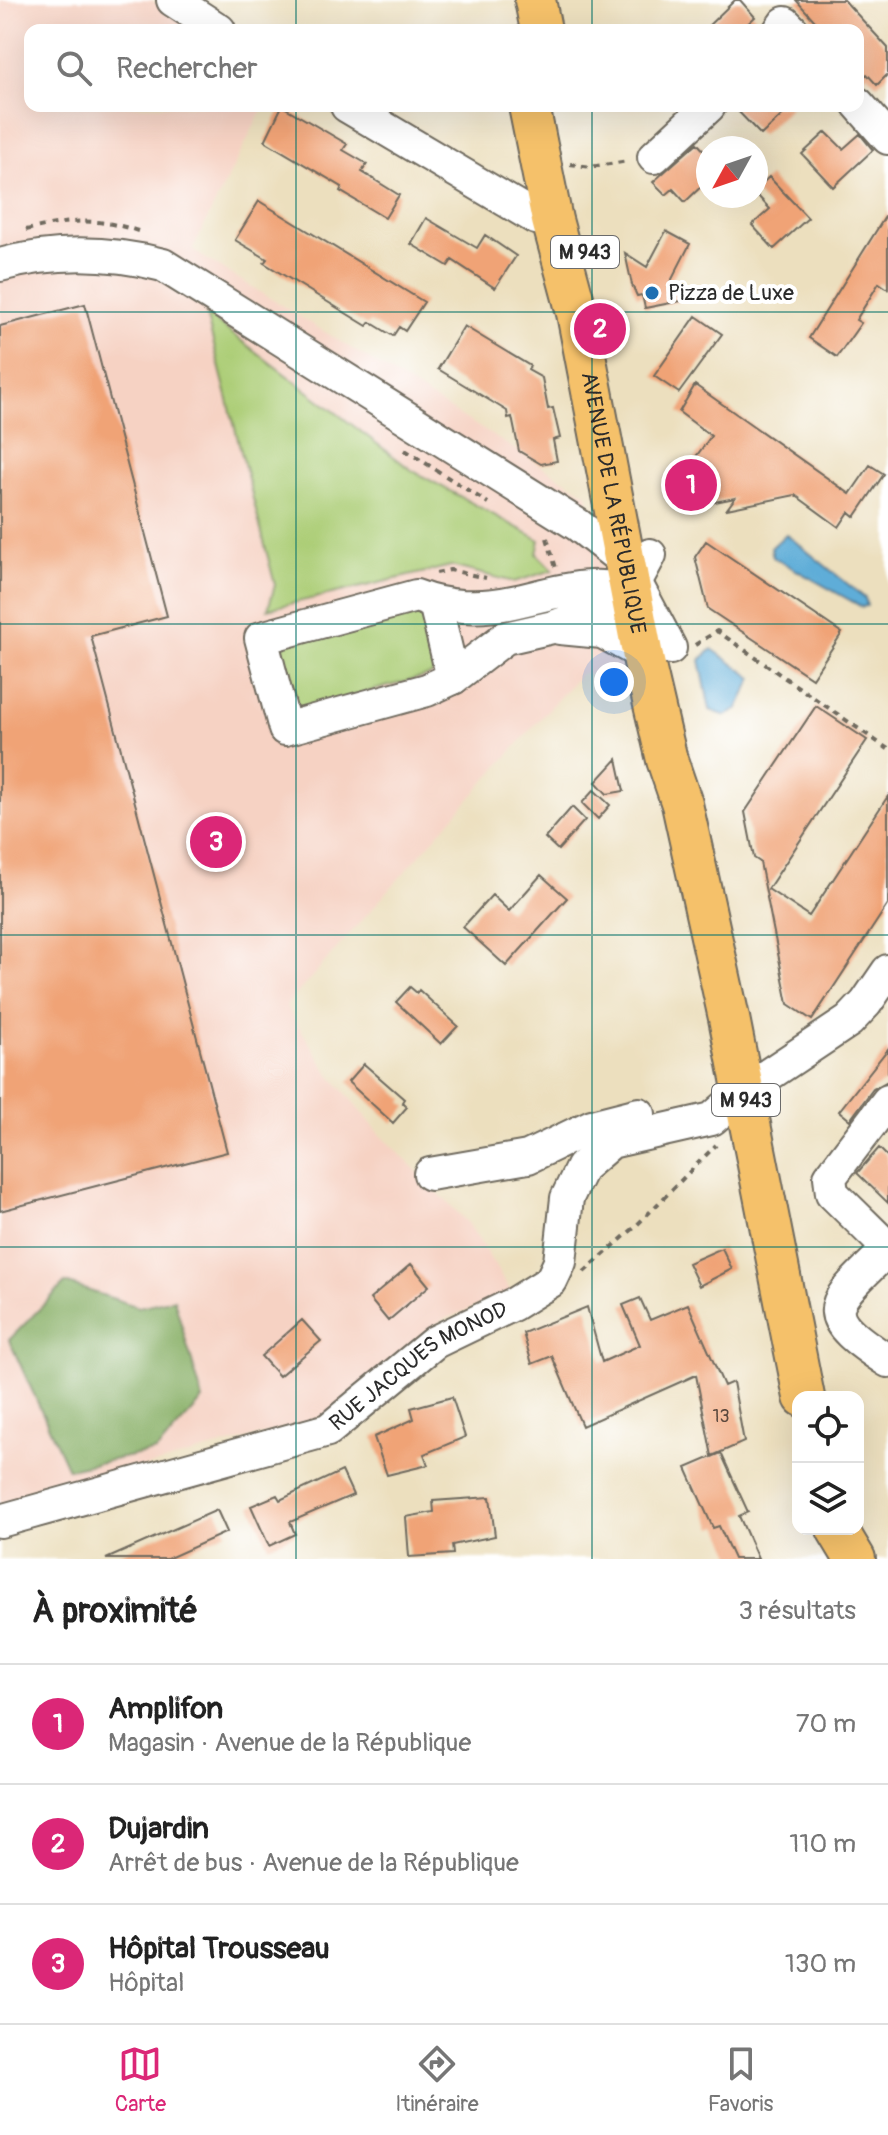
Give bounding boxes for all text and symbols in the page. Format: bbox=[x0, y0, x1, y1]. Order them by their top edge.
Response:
search box bbox=[24, 24, 864, 112]
icon: search bbox=[52, 46, 96, 90]
text: Rechercher bbox=[116, 50, 258, 87]
north arrow bbox=[696, 136, 768, 208]
road number: M 943 bbox=[551, 236, 619, 268]
place label: Pizza de Luxe bbox=[668, 279, 794, 307]
marker: Pizza de Luxe bbox=[643, 284, 661, 302]
pin: 2 bbox=[574, 299, 626, 359]
street label: AVENUE DE LA RÉPUBLIQUE bbox=[575, 370, 652, 636]
pin: 1 bbox=[665, 455, 717, 515]
your location bbox=[594, 662, 634, 702]
pin: 3 bbox=[190, 812, 242, 872]
road number: M 943 bbox=[712, 1084, 780, 1116]
street label: RUE JACQUES MONOD bbox=[324, 1295, 512, 1437]
map controls bbox=[792, 1391, 864, 1535]
button: locate bbox=[792, 1391, 864, 1463]
house number: 13 bbox=[712, 1405, 730, 1428]
button: layers bbox=[792, 1463, 864, 1535]
text: À proximité bbox=[32, 1590, 198, 1633]
text: 3 résultats bbox=[738, 1595, 856, 1627]
text: Amplifon bbox=[108, 1690, 223, 1727]
text: 1 bbox=[53, 1708, 63, 1740]
text: 70 m bbox=[796, 1708, 856, 1740]
text: Magasin · Avenue de la République bbox=[108, 1727, 471, 1759]
text: Dujardin bbox=[108, 1810, 209, 1847]
text: 2 bbox=[51, 1828, 65, 1860]
text: 110 m bbox=[789, 1828, 856, 1860]
text: Arrêt de bus · Avenue de la République bbox=[108, 1847, 519, 1879]
text: Hôpital Trousseau bbox=[108, 1930, 330, 1967]
text: 3 bbox=[51, 1948, 65, 1980]
text: 130 m bbox=[785, 1948, 856, 1980]
text: Hôpital bbox=[108, 1967, 184, 1999]
tab: Carte bbox=[115, 2042, 166, 2118]
tab: Itinéraire bbox=[395, 2042, 479, 2118]
tab: Favoris bbox=[708, 2042, 773, 2118]

